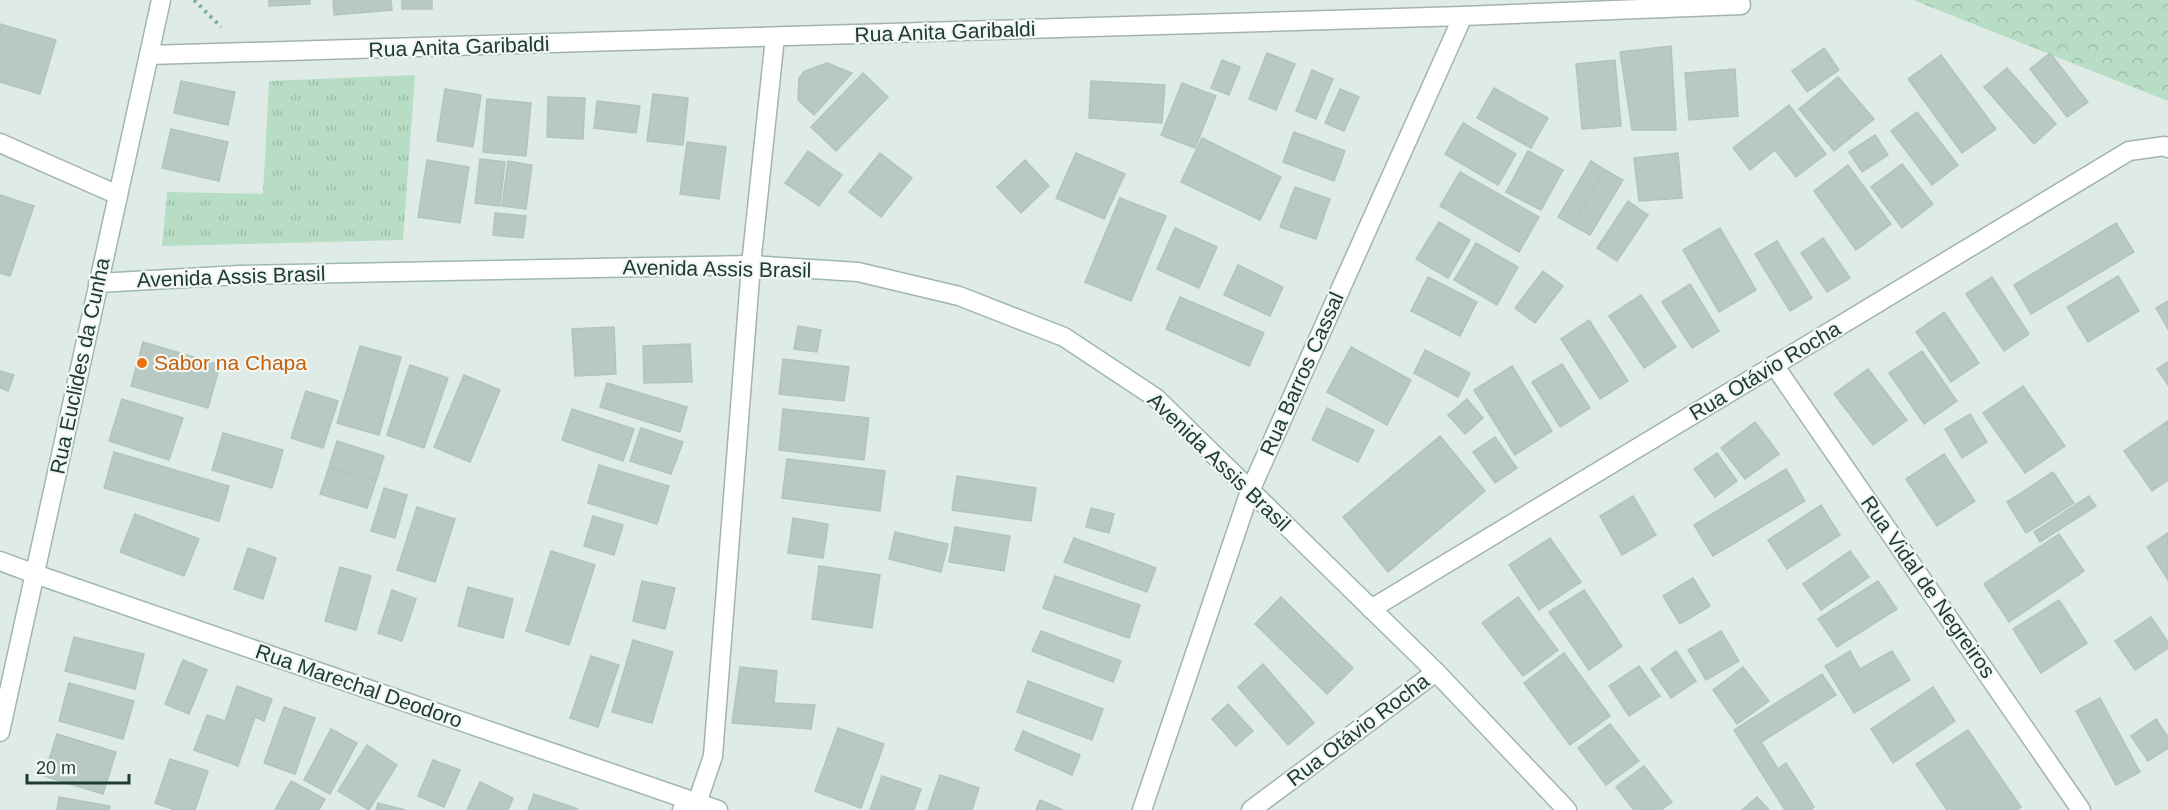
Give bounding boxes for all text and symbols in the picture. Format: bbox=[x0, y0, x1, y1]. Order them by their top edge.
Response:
street label: Rua Anita Garibaldi bbox=[854, 17, 1036, 46]
street label: Rua Anita Garibaldi bbox=[368, 32, 550, 61]
street label: Rua Euclides da Cunha bbox=[45, 255, 114, 476]
street label: Avenida Assis Brasil bbox=[622, 255, 812, 282]
street label: Avenida Assis Brasil bbox=[136, 262, 326, 291]
street label: Rua Barros Cassal bbox=[1255, 289, 1348, 459]
street label: Rua Otávio Rocha bbox=[1685, 316, 1844, 425]
place label: Sabor na Chapa bbox=[154, 351, 307, 374]
marker: Sabor na Chapa bbox=[135, 356, 149, 370]
street label: Avenida Assis Brasil bbox=[1143, 388, 1295, 535]
street label: Rua Vidal de Negreiros bbox=[1857, 491, 2000, 682]
street label: Rua Marechal Deodoro bbox=[253, 639, 466, 732]
street label: Rua Otávio Rocha bbox=[1282, 669, 1433, 790]
scale bar bbox=[27, 747, 129, 785]
text: 20 m bbox=[36, 758, 76, 778]

